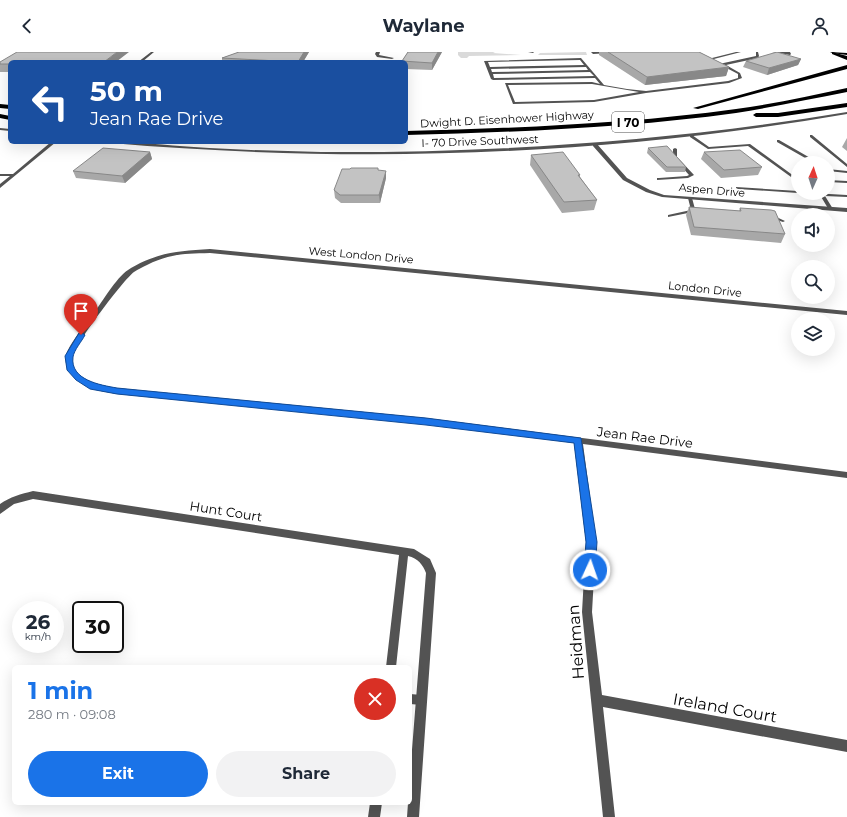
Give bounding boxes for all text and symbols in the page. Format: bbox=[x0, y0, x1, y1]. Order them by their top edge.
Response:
icon: back bbox=[16, 15, 38, 37]
text: Waylane bbox=[382, 15, 465, 37]
icon: person bbox=[809, 15, 831, 37]
text: 50 m bbox=[90, 74, 163, 108]
icon: left bbox=[24, 76, 76, 128]
street label: Dwight D. Eisenhower Highway bbox=[420, 107, 594, 131]
text: Jean Rae Drive bbox=[90, 108, 223, 130]
road number: I 70 bbox=[612, 112, 644, 132]
street label: I- 70 Drive Southwest bbox=[421, 132, 539, 150]
north arrow bbox=[791, 156, 835, 200]
map controls bbox=[791, 156, 835, 356]
street label: Aspen Drive bbox=[678, 180, 746, 200]
button: sound bbox=[791, 208, 835, 252]
street label: West London Drive bbox=[308, 243, 414, 267]
button: search bbox=[791, 260, 835, 304]
street label: London Drive bbox=[667, 278, 743, 300]
pin bbox=[64, 294, 98, 335]
icon: arrive bbox=[70, 300, 92, 322]
button: layers bbox=[791, 312, 835, 356]
street label: Jean Rae Drive bbox=[595, 423, 694, 451]
street label: Hunt Court bbox=[189, 497, 263, 525]
position arrow bbox=[569, 549, 611, 591]
speed limit sign: 30 bbox=[72, 601, 124, 653]
street label: Heidman bbox=[564, 604, 588, 680]
text: 26 bbox=[26, 610, 50, 634]
text: km/h bbox=[25, 630, 51, 643]
text: 1 min bbox=[28, 676, 93, 705]
button: close bbox=[354, 678, 396, 720]
street label: Ireland Court bbox=[672, 690, 779, 727]
text: 280 m · 09:08 bbox=[28, 706, 116, 722]
button: Exit bbox=[28, 751, 208, 797]
button: Share bbox=[216, 751, 396, 797]

